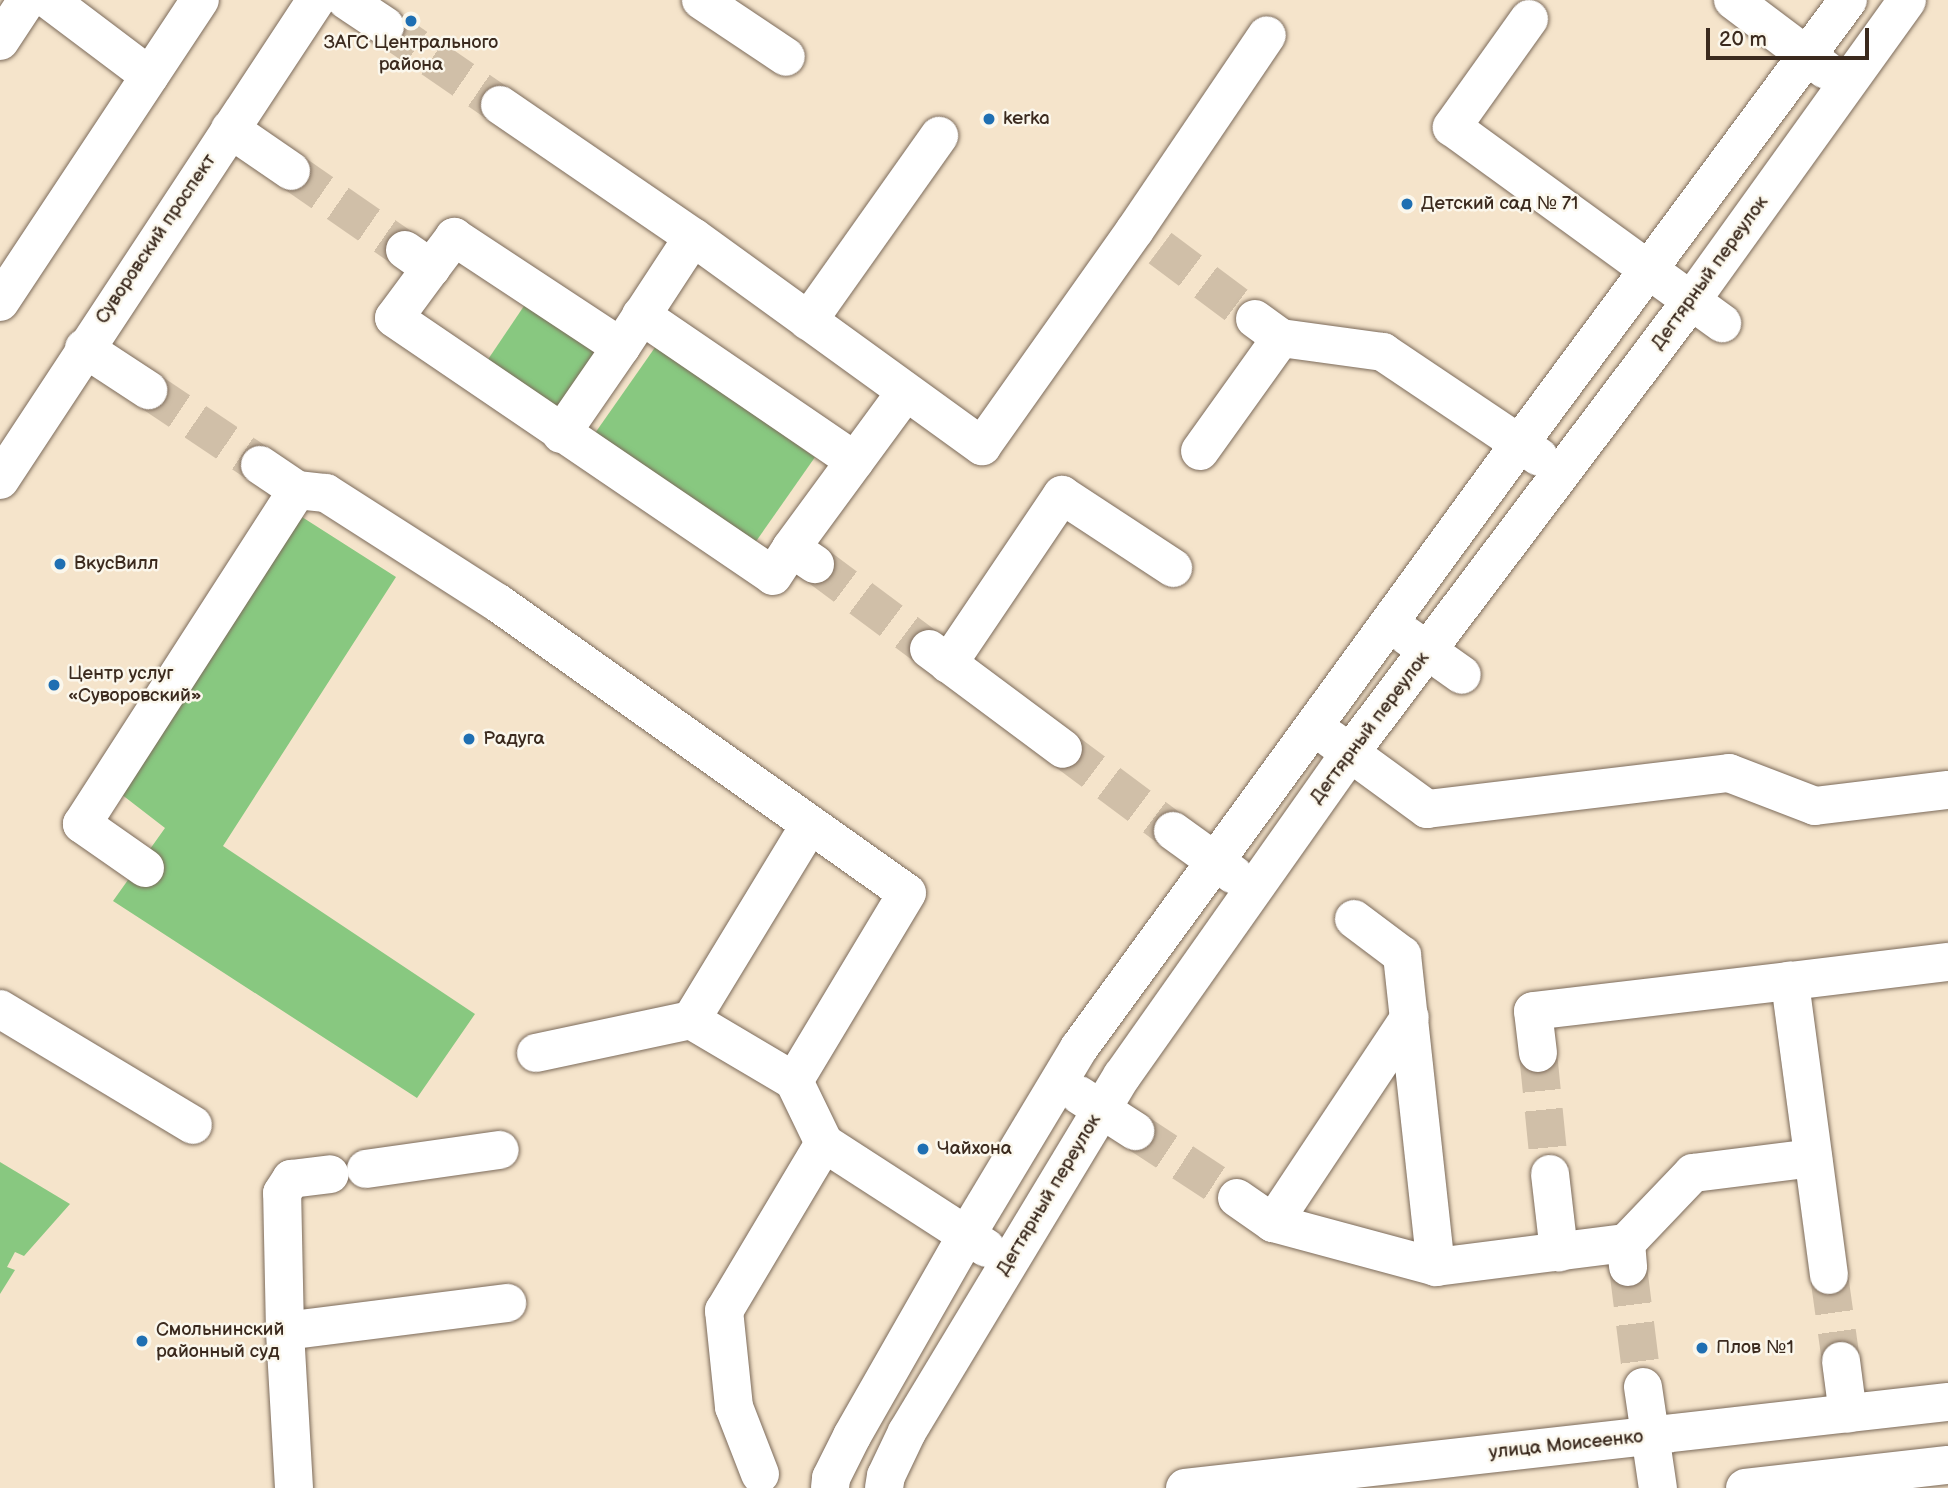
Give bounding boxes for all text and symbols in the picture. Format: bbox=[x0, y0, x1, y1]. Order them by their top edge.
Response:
marker: ЗАГС Центрального района bbox=[403, 13, 419, 29]
scale bar bbox=[1710, 14, 1873, 58]
text: 20 m bbox=[1719, 27, 1767, 52]
place label: ЗАГС Центрального района bbox=[324, 32, 498, 76]
place label: kerka bbox=[1003, 108, 1050, 130]
marker: kerka bbox=[981, 111, 997, 127]
street label: Суворовский проспект bbox=[91, 150, 221, 328]
street label: Дегтярный переулок bbox=[1647, 192, 1773, 354]
place label: Детский сад № 71 bbox=[1421, 193, 1579, 215]
marker: Детский сад № 71 bbox=[1399, 196, 1415, 212]
place label: ВкусВилл bbox=[74, 553, 159, 575]
marker: ВкусВилл bbox=[52, 556, 68, 572]
street label: Дегтярный переулок bbox=[1305, 647, 1435, 809]
place label: Центр услуг «Суворовский» bbox=[68, 663, 202, 707]
marker: Центр услуг «Суворовский» bbox=[46, 677, 62, 693]
place label: Радуга bbox=[483, 728, 545, 750]
marker: Радуга bbox=[461, 731, 477, 747]
street label: Дегтярный переулок bbox=[992, 1110, 1106, 1280]
place label: Чайхона bbox=[937, 1138, 1012, 1160]
marker: Чайхона bbox=[915, 1141, 931, 1157]
place label: Смольнинский районный суд bbox=[156, 1319, 284, 1363]
marker: Смольнинский районный суд bbox=[134, 1333, 150, 1349]
place label: Плов №1 bbox=[1716, 1337, 1794, 1359]
marker: Плов №1 bbox=[1694, 1340, 1710, 1356]
street label: улица Моисеенко bbox=[1488, 1426, 1644, 1464]

